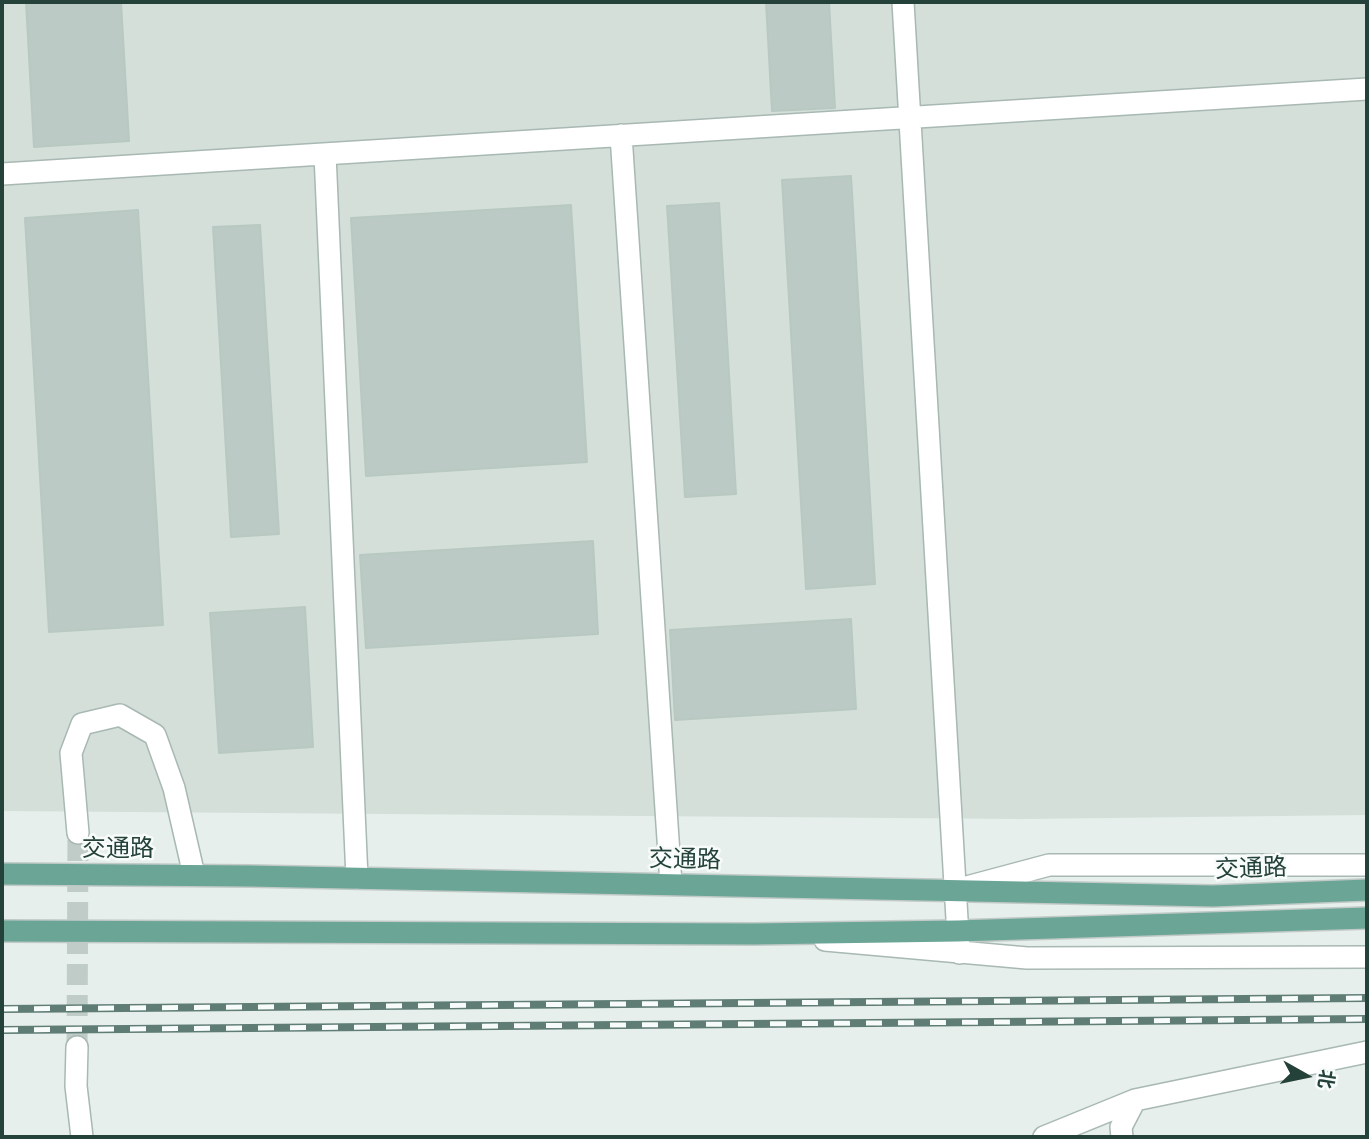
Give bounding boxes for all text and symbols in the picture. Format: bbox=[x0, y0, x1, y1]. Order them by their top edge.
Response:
street label: 交通路 bbox=[82, 834, 154, 862]
street label: 交通路 bbox=[649, 844, 721, 874]
street label: 交通路 bbox=[1215, 852, 1287, 884]
north arrow bbox=[1271, 1041, 1341, 1111]
text: 北 bbox=[1314, 1068, 1340, 1091]

